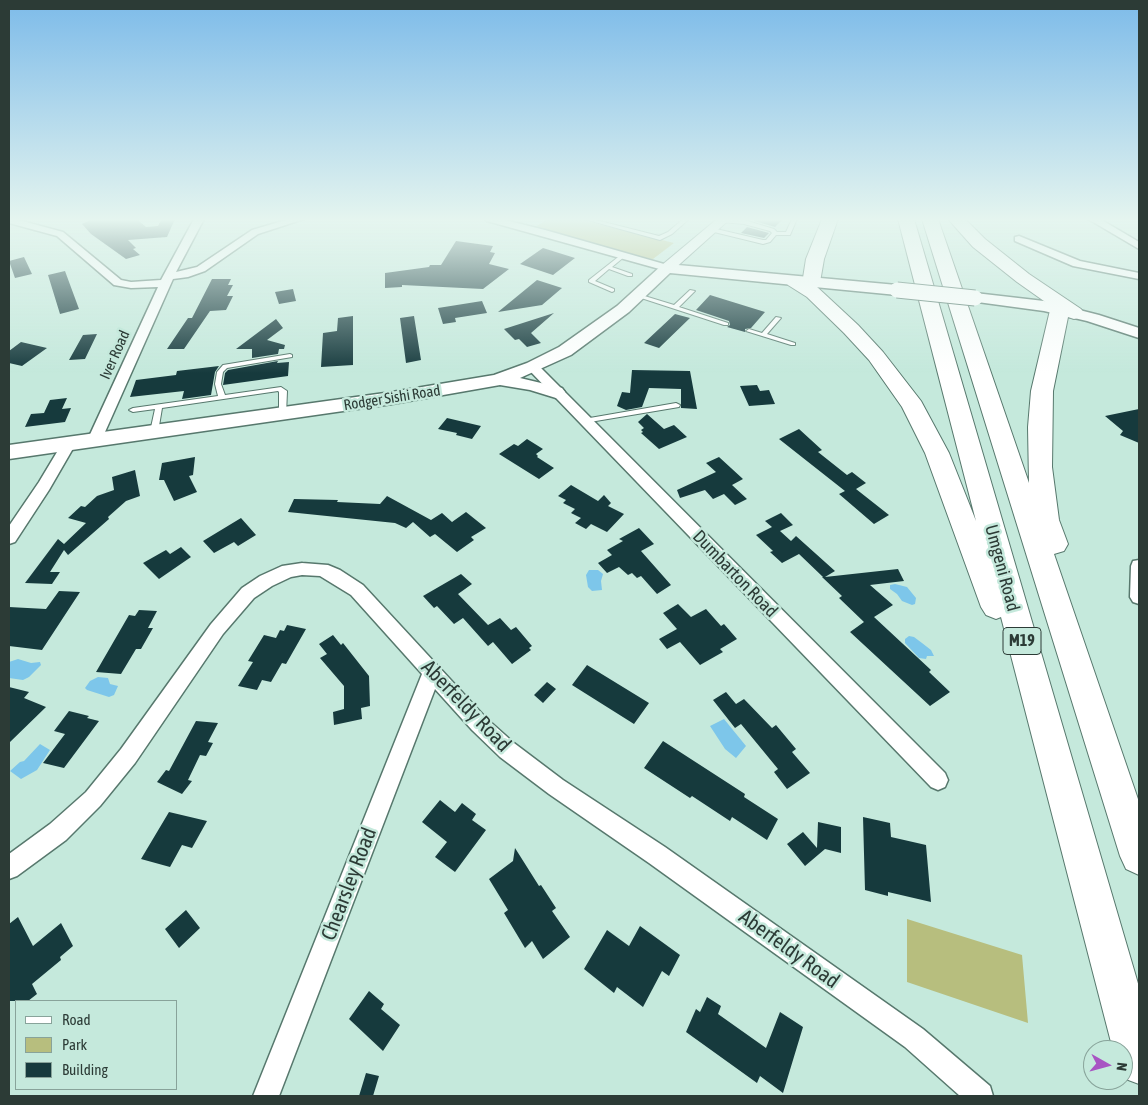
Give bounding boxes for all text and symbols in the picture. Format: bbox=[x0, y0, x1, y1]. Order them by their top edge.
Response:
street label: Iver Road bbox=[96, 328, 134, 382]
street label: Rodger Sishi Road bbox=[342, 381, 442, 415]
street label: Umgeni Road bbox=[980, 522, 1024, 614]
street label: Dumbarton Road bbox=[688, 526, 782, 622]
road number: M19 bbox=[1003, 627, 1041, 654]
street label: Aberfeldy Road bbox=[416, 655, 516, 757]
street label: Chearsley Road bbox=[316, 824, 382, 944]
street label: Aberfeldy Road bbox=[734, 904, 844, 994]
legend bbox=[15, 1000, 178, 1090]
text: Road bbox=[62, 1011, 91, 1028]
text: Park bbox=[62, 1036, 87, 1053]
north arrow bbox=[1083, 1040, 1133, 1090]
text: Building bbox=[62, 1061, 108, 1078]
text: N bbox=[1113, 1062, 1130, 1072]

